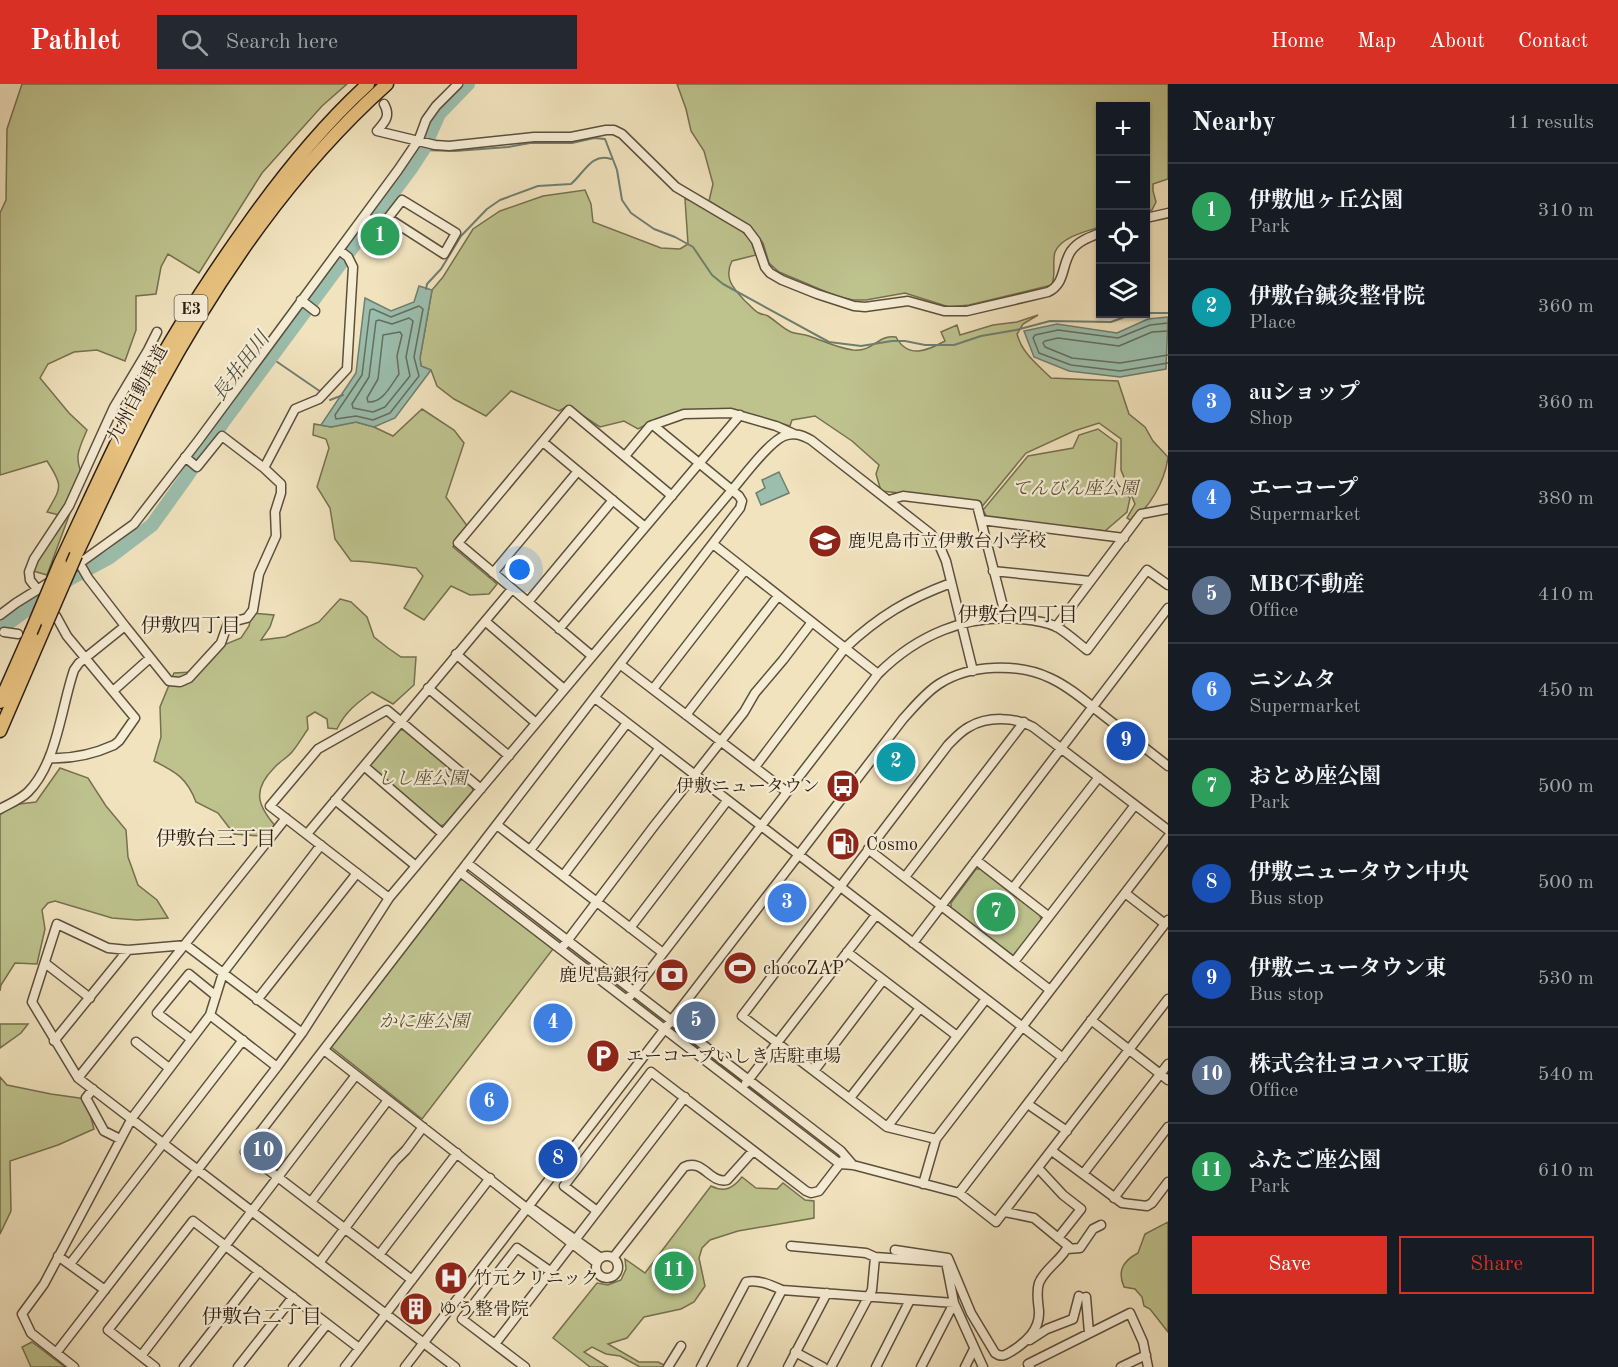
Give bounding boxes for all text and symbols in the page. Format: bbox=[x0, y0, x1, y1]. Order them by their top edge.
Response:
search box bbox=[157, 15, 577, 69]
icon: search bbox=[178, 26, 211, 59]
text: Pathlet bbox=[30, 28, 121, 56]
text: Search here bbox=[226, 31, 338, 53]
text: Home bbox=[1271, 31, 1324, 52]
text: Map bbox=[1357, 31, 1396, 52]
text: About bbox=[1429, 31, 1485, 52]
text: Contact bbox=[1518, 31, 1588, 52]
map controls bbox=[1096, 102, 1150, 318]
button: + bbox=[1096, 102, 1150, 156]
text: Nearby bbox=[1192, 110, 1276, 136]
text: 11 results bbox=[1507, 113, 1594, 133]
button: − bbox=[1096, 156, 1150, 210]
text: 伊敷旭ヶ丘公園 bbox=[1249, 190, 1403, 212]
text: 1 bbox=[1206, 201, 1217, 221]
text: 310 m bbox=[1538, 201, 1594, 221]
button: locate bbox=[1096, 210, 1150, 264]
pin: 1 bbox=[360, 214, 400, 258]
text: Park bbox=[1249, 217, 1290, 237]
button: layers bbox=[1096, 264, 1150, 318]
text: 伊敷台鍼灸整骨院 bbox=[1249, 286, 1425, 308]
road number: E3 bbox=[174, 295, 207, 321]
text: 2 bbox=[1206, 297, 1217, 317]
text: 360 m bbox=[1538, 297, 1594, 317]
text: Place bbox=[1249, 313, 1296, 333]
water label: 長井田川 bbox=[208, 326, 275, 405]
street label: 九州自動車道 bbox=[103, 342, 171, 446]
text: auショップ bbox=[1249, 382, 1360, 404]
text: 3 bbox=[1206, 393, 1217, 413]
text: 360 m bbox=[1538, 393, 1594, 413]
text: Shop bbox=[1249, 409, 1293, 429]
park label: てんびん座公園 bbox=[1012, 478, 1141, 498]
text: エーコープ bbox=[1249, 478, 1358, 500]
text: 4 bbox=[1206, 489, 1217, 509]
text: 380 m bbox=[1538, 489, 1594, 509]
text: Supermarket bbox=[1249, 505, 1360, 525]
school or university icon: 鹿児島市立伊敷台小学校 bbox=[807, 523, 843, 559]
place label: 鹿児島市立伊敷台小学校 bbox=[848, 531, 1046, 551]
your location bbox=[505, 555, 534, 584]
text: MBC不動産 bbox=[1249, 574, 1365, 596]
text: 5 bbox=[1206, 585, 1217, 605]
text: 410 m bbox=[1538, 585, 1594, 605]
text: Office bbox=[1249, 601, 1298, 621]
district label: 伊敷台四丁目 bbox=[958, 603, 1078, 626]
district label: 伊敷四丁目 bbox=[141, 615, 241, 637]
text: ニシムタ bbox=[1249, 670, 1336, 692]
text: 6 bbox=[1206, 681, 1217, 701]
text: 450 m bbox=[1538, 681, 1594, 701]
text: Supermarket bbox=[1249, 697, 1360, 717]
pin: 9 bbox=[1106, 718, 1146, 764]
pin: 2 bbox=[876, 740, 916, 784]
text: おとめ座公園 bbox=[1249, 766, 1381, 788]
park label: しし座公園 bbox=[377, 768, 470, 788]
bus stop icon: 伊敷ニュータウン bbox=[825, 768, 861, 804]
place label: 伊敷ニュータウン bbox=[676, 776, 820, 796]
text: 7 bbox=[1206, 777, 1217, 797]
text: 500 m bbox=[1538, 777, 1594, 797]
text: Park bbox=[1249, 793, 1290, 813]
fuel station icon: Cosmo bbox=[825, 826, 861, 862]
district label: 伊敷台三丁目 bbox=[156, 827, 276, 850]
place label: Cosmo bbox=[866, 836, 918, 854]
text: 伊敷ニュータウン中央 bbox=[1249, 862, 1469, 884]
text: 8 bbox=[1206, 873, 1217, 893]
text: 500 m bbox=[1538, 873, 1594, 893]
pin: 3 bbox=[768, 880, 806, 926]
text: Bus stop bbox=[1249, 889, 1324, 909]
pin: 7 bbox=[976, 890, 1016, 934]
sports icon: chocoZAP bbox=[722, 950, 758, 986]
bank icon: 鹿児島銀行 bbox=[654, 957, 690, 993]
text: 伊敷ニュータウン東 bbox=[1249, 958, 1447, 980]
place label: chocoZAP bbox=[763, 960, 844, 978]
place label: 鹿児島銀行 bbox=[559, 965, 649, 985]
text: 9 bbox=[1206, 969, 1217, 989]
text: 530 m bbox=[1538, 969, 1594, 989]
text: Bus stop bbox=[1249, 985, 1324, 1005]
pin: 5 bbox=[676, 998, 716, 1044]
pin: 4 bbox=[534, 1000, 572, 1046]
park label: かに座公園 bbox=[379, 1011, 472, 1031]
parking icon: エーコープいしき店駐車場 bbox=[585, 1038, 621, 1074]
place label: エーコープいしき店駐車場 bbox=[626, 1046, 841, 1066]
text: 株式会社ヨコハマ工販 bbox=[1249, 1054, 1469, 1076]
text: 10 bbox=[1200, 1065, 1223, 1085]
text: 540 m bbox=[1538, 1065, 1594, 1085]
pin: 6 bbox=[470, 1080, 508, 1124]
text: Office bbox=[1249, 1081, 1298, 1101]
pin: 10 bbox=[244, 1128, 282, 1174]
pin: 8 bbox=[538, 1136, 578, 1182]
text: ふたご座公園 bbox=[1249, 1150, 1381, 1172]
text: 11 bbox=[1200, 1161, 1223, 1181]
text: 610 m bbox=[1538, 1161, 1594, 1181]
text: Park bbox=[1249, 1177, 1290, 1197]
button: Save bbox=[1192, 1236, 1387, 1294]
button: Share bbox=[1399, 1236, 1594, 1294]
pin: 11 bbox=[654, 1248, 694, 1294]
hospital icon: 竹元クリニック bbox=[433, 1260, 469, 1296]
place label: 竹元クリニック bbox=[474, 1268, 599, 1288]
building icon: ゆう整骨院 bbox=[398, 1291, 434, 1327]
place label: ゆう整骨院 bbox=[439, 1299, 529, 1319]
district label: 伊敷台二丁目 bbox=[202, 1305, 322, 1328]

